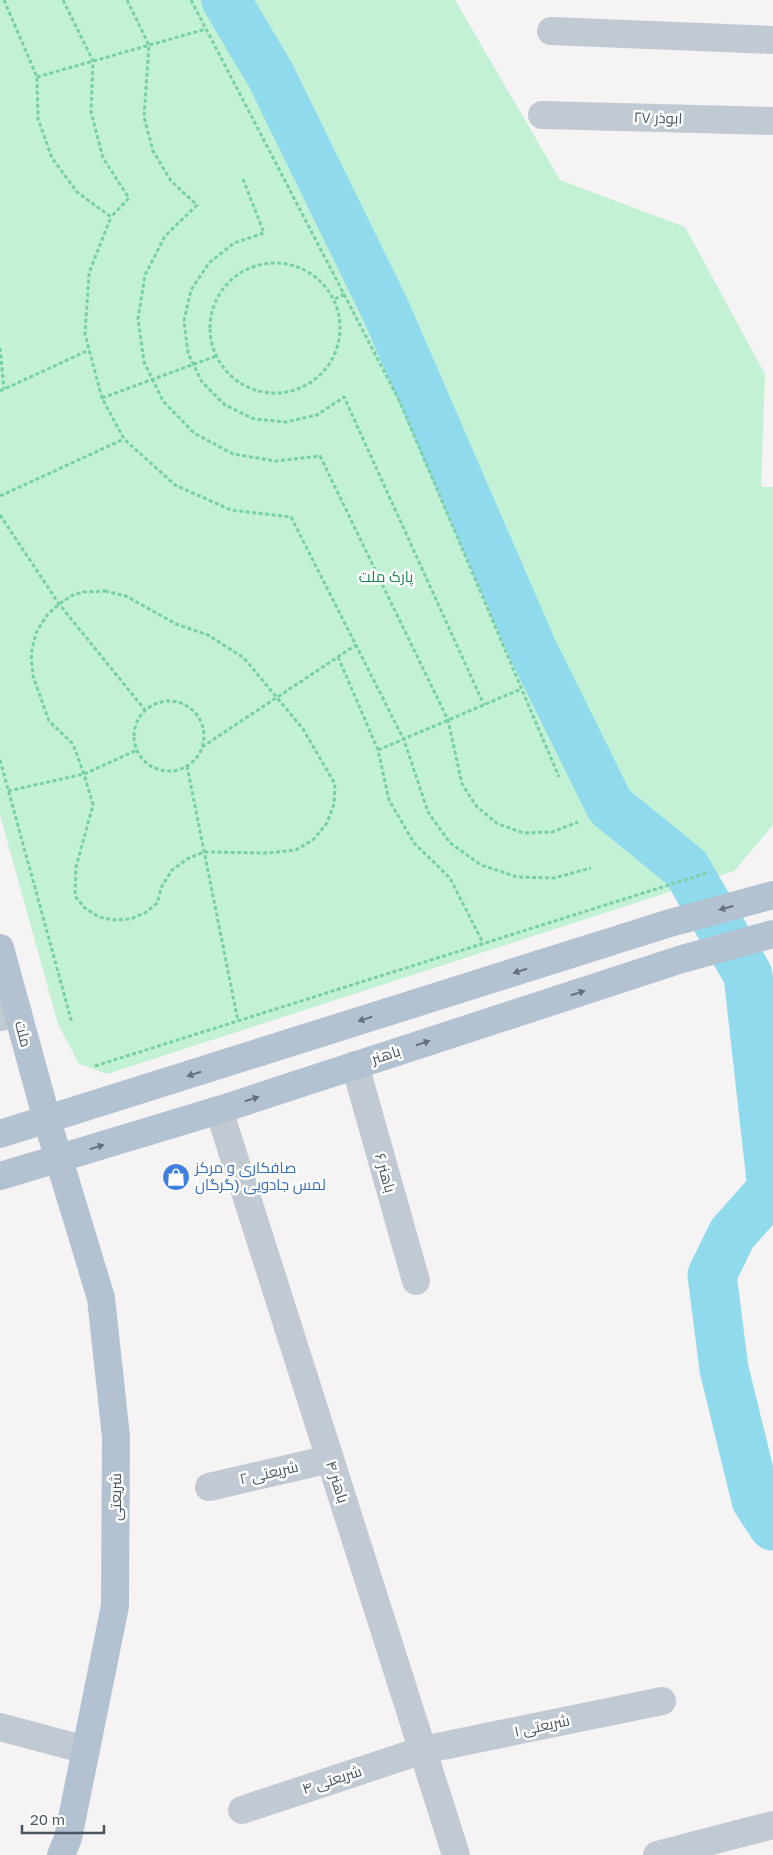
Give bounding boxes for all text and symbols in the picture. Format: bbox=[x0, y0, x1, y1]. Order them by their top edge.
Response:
street label: ابوذر ۲۷ bbox=[633, 107, 683, 128]
park label: پارک ملت bbox=[359, 567, 413, 587]
one-way arrow bbox=[718, 904, 734, 912]
one-way arrow bbox=[513, 967, 528, 975]
one-way arrow bbox=[570, 988, 585, 996]
one-way arrow bbox=[358, 1016, 373, 1024]
street label: ملت bbox=[12, 1019, 36, 1049]
one-way arrow bbox=[416, 1038, 431, 1046]
street label: باهنر bbox=[368, 1041, 403, 1068]
one-way arrow bbox=[186, 1070, 201, 1078]
one-way arrow bbox=[245, 1094, 260, 1102]
one-way arrow bbox=[89, 1142, 104, 1150]
street label: ۶ باهنر bbox=[371, 1151, 400, 1195]
place label: صافکاری و مرکز لمس جادویی (گرگان bbox=[194, 1158, 326, 1195]
shop icon: صافکاری و مرکز لمس جادویی (گرگان bbox=[161, 1162, 191, 1192]
street label: ۲ شریعتی bbox=[238, 1457, 300, 1489]
street label: ۴ باهنر bbox=[322, 1458, 353, 1505]
street label: شریعتی bbox=[106, 1473, 126, 1521]
street label: ۱ شریعتی bbox=[512, 1710, 572, 1742]
street label: ۴ شریعتی bbox=[300, 1761, 364, 1799]
scale bar bbox=[22, 1802, 105, 1834]
text: 20 m bbox=[30, 1810, 65, 1828]

